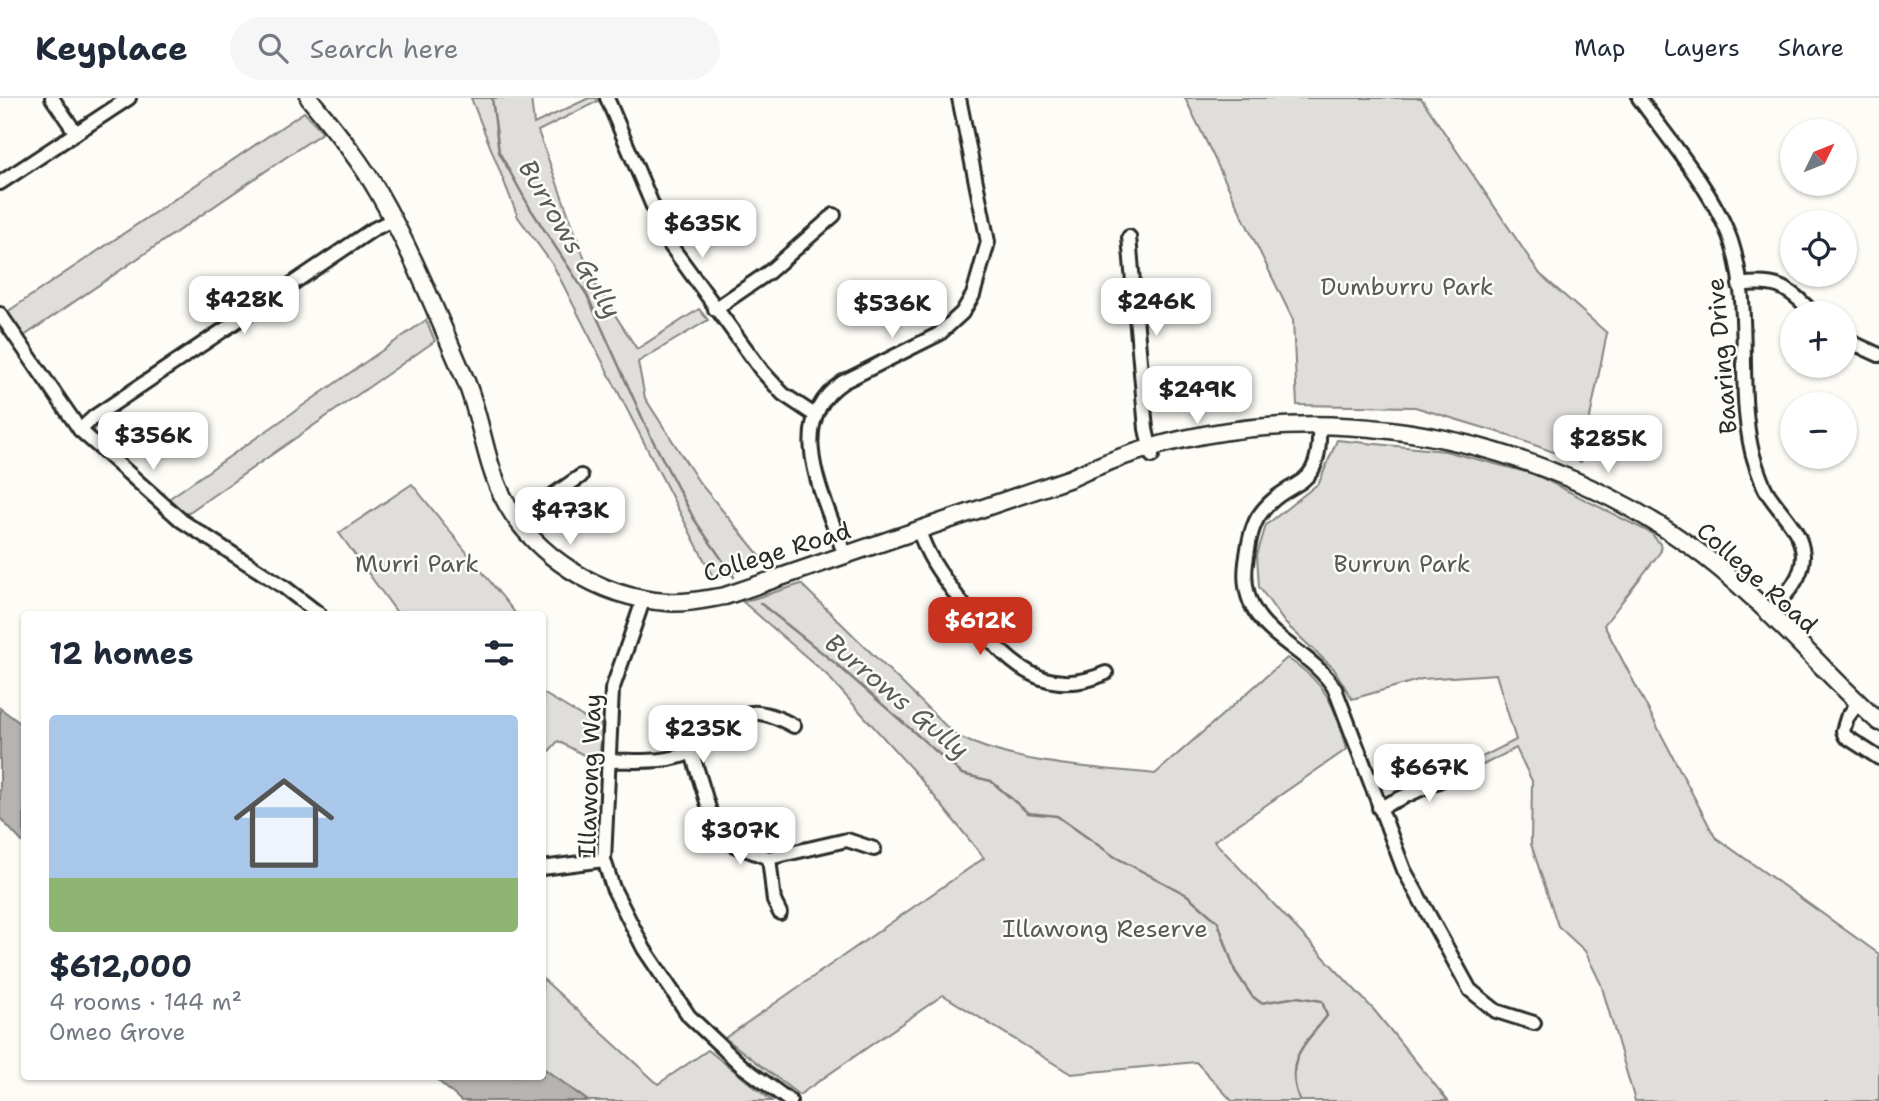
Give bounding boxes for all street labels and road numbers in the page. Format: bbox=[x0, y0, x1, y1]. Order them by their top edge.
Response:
street label: Baaring Drive bbox=[1699, 277, 1745, 435]
street label: College Road bbox=[699, 514, 855, 590]
street label: College Road bbox=[1690, 515, 1824, 641]
street label: Illawong Way bbox=[571, 693, 609, 859]

